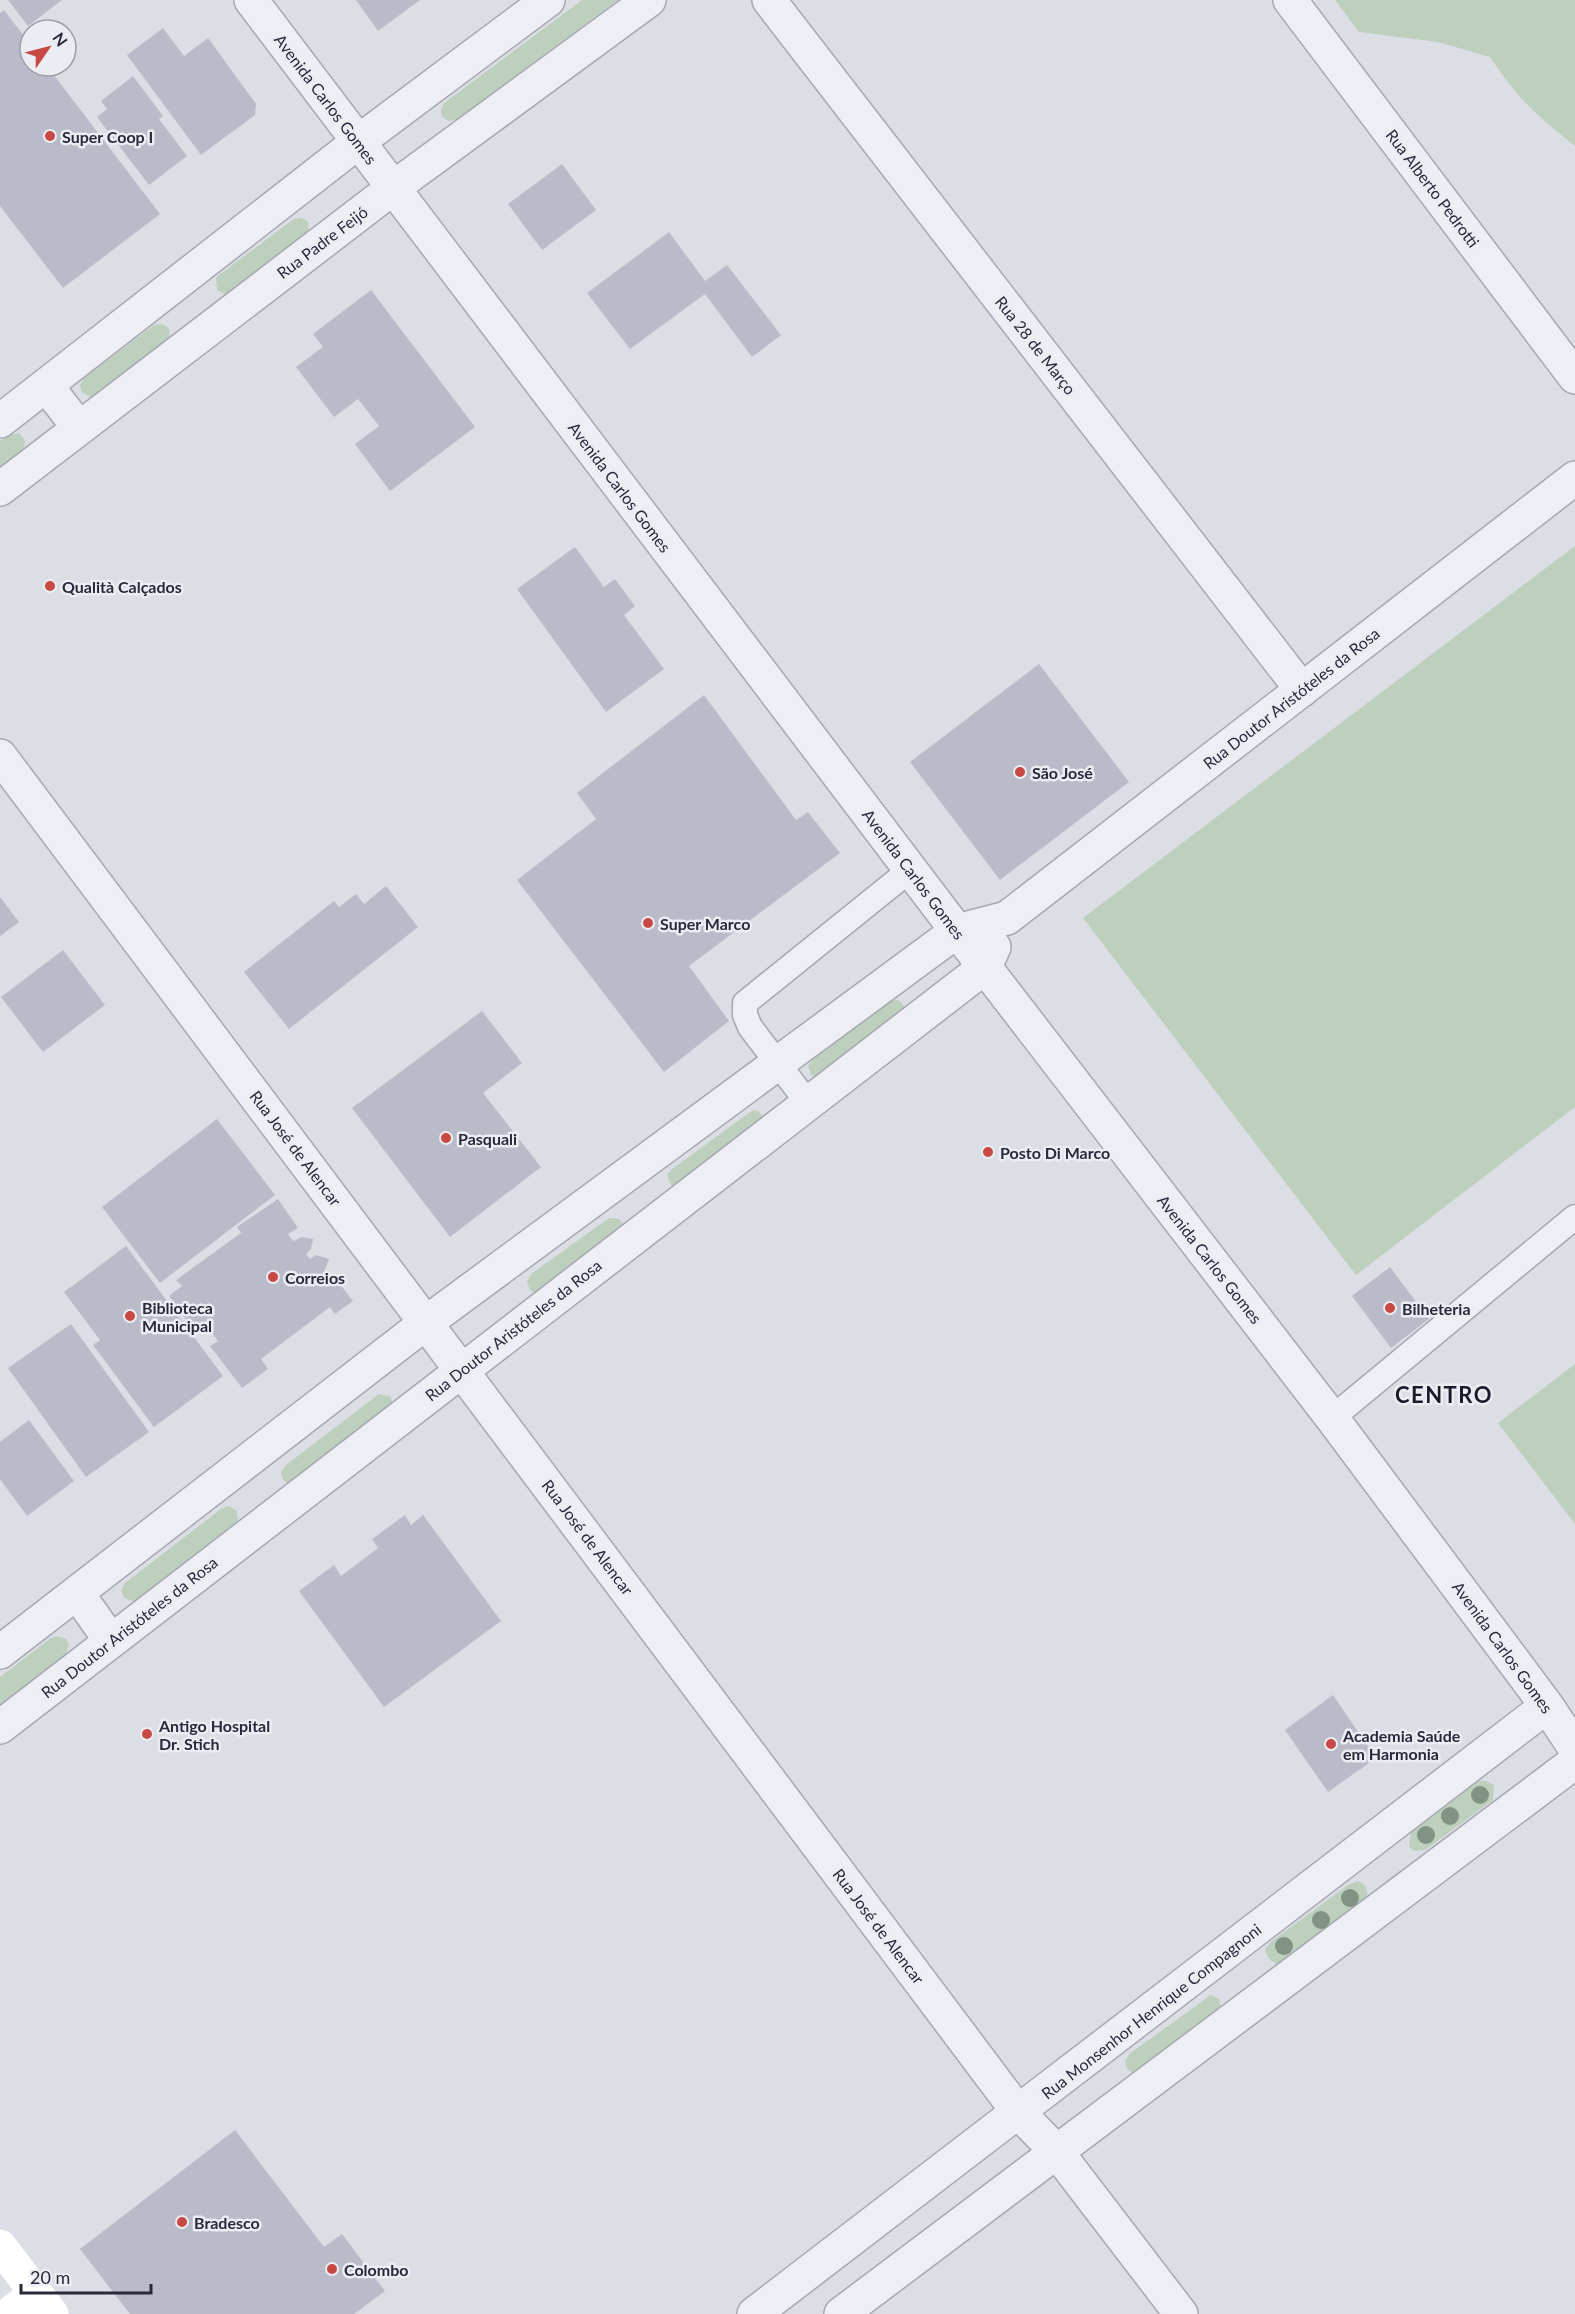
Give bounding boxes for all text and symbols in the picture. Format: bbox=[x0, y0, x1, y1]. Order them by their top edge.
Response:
north arrow bbox=[18, 18, 78, 78]
text: N bbox=[49, 29, 72, 50]
street label: Avenida Carlos Gomes bbox=[271, 30, 381, 168]
street label: Rua Alberto Pedrotti bbox=[1382, 125, 1484, 251]
place label: Super Coop I bbox=[62, 127, 153, 146]
marker: Super Coop I bbox=[43, 129, 57, 143]
street label: Rua Padre Feijó bbox=[273, 202, 371, 282]
street label: Rua 28 de Março bbox=[992, 292, 1080, 398]
street label: Avenida Carlos Gomes bbox=[565, 418, 675, 556]
place label: Qualità Calçados bbox=[62, 577, 182, 596]
marker: Qualità Calçados bbox=[43, 579, 57, 593]
street label: Rua Doutor Aristóteles da Rosa bbox=[1199, 623, 1383, 773]
place label: São José bbox=[1032, 763, 1093, 782]
marker: São José bbox=[1013, 765, 1027, 779]
street label: Avenida Carlos Gomes bbox=[859, 805, 969, 943]
place label: Super Marco bbox=[660, 914, 750, 933]
marker: Super Marco bbox=[641, 916, 655, 930]
street label: Rua José de Alencar bbox=[246, 1087, 346, 1210]
place label: Pasquali bbox=[458, 1129, 517, 1148]
marker: Pasquali bbox=[439, 1131, 453, 1145]
place label: Posto Di Marco bbox=[1000, 1143, 1110, 1162]
marker: Posto Di Marco bbox=[981, 1145, 995, 1159]
street label: Avenida Carlos Gomes bbox=[1154, 1191, 1266, 1327]
street label: Rua Doutor Aristóteles da Rosa bbox=[421, 1255, 605, 1405]
place label: Correios bbox=[285, 1268, 345, 1287]
marker: Correios bbox=[266, 1270, 280, 1284]
place label: Biblioteca Municipal bbox=[142, 1298, 213, 1335]
place label: Bilheteria bbox=[1402, 1299, 1471, 1318]
marker: Bilheteria bbox=[1383, 1301, 1397, 1315]
marker: Biblioteca Municipal bbox=[123, 1309, 137, 1323]
district label: CENTRO bbox=[1395, 1381, 1493, 1408]
street label: Rua José de Alencar bbox=[538, 1476, 638, 1599]
street label: Rua Doutor Aristóteles da Rosa bbox=[37, 1552, 221, 1702]
street label: Avenida Carlos Gomes bbox=[1449, 1578, 1557, 1717]
place label: Antigo Hospital Dr. Stich bbox=[158, 1716, 270, 1753]
place label: Academia Saúde em Harmonia bbox=[1342, 1726, 1461, 1763]
marker: Antigo Hospital Dr. Stich bbox=[140, 1727, 154, 1741]
marker: Academia Saúde em Harmonia bbox=[1324, 1737, 1338, 1751]
street label: Rua José de Alencar bbox=[829, 1865, 929, 1988]
street label: Rua Monsenhor Henrique Compagnoni bbox=[1037, 1919, 1265, 2103]
place label: Bradesco bbox=[194, 2213, 260, 2232]
marker: Bradesco bbox=[175, 2215, 189, 2229]
scale bar bbox=[21, 2257, 152, 2295]
place label: Colombo bbox=[344, 2260, 408, 2279]
marker: Colombo bbox=[325, 2262, 339, 2276]
text: 20 m bbox=[30, 2266, 70, 2288]

